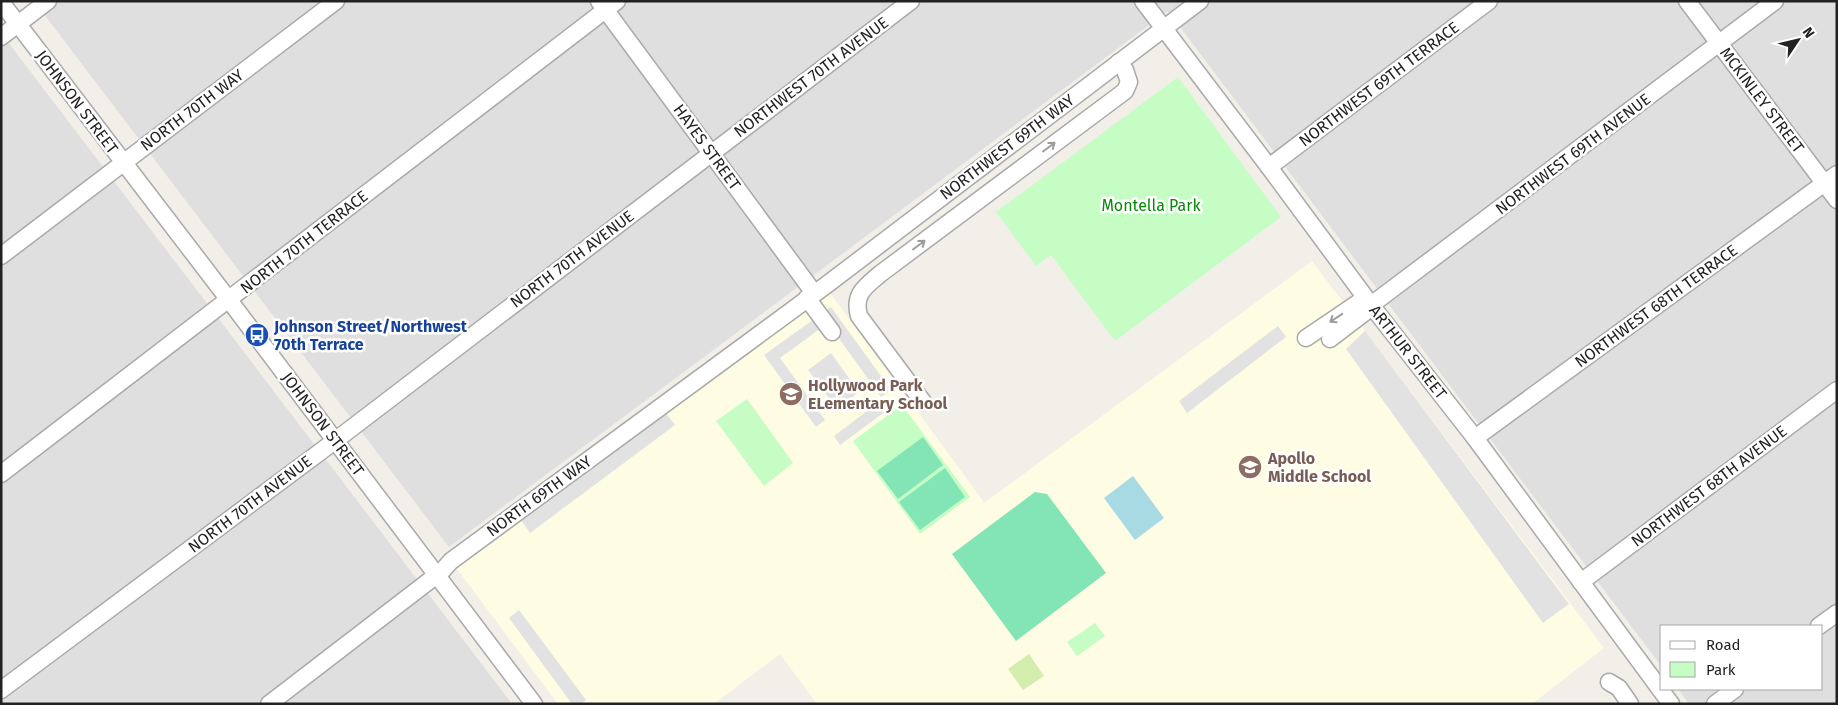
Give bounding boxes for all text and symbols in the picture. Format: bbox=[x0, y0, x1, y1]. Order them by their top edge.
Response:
street label: NORTHWEST 70TH AVENUE bbox=[730, 13, 892, 141]
north arrow bbox=[1773, 15, 1823, 65]
street label: NORTHWEST 69TH TERRACE bbox=[1295, 18, 1463, 150]
text: N bbox=[1799, 24, 1818, 42]
street label: MCKINLEY STREET bbox=[1716, 43, 1808, 157]
street label: JOHNSON STREET bbox=[32, 47, 122, 158]
street label: NORTH 70TH WAY bbox=[137, 65, 247, 155]
street label: NORTHWEST 69TH AVENUE bbox=[1492, 89, 1654, 219]
street label: NORTHWEST 69TH WAY bbox=[936, 90, 1078, 204]
street label: HAYES STREET bbox=[670, 101, 745, 194]
one-way arrow bbox=[1042, 142, 1055, 153]
street label: NORTH 70TH TERRACE bbox=[237, 186, 371, 298]
park label: Montella Park bbox=[1101, 196, 1201, 215]
street label: NORTH 70TH AVENUE bbox=[506, 206, 638, 312]
one-way arrow bbox=[912, 240, 926, 250]
street label: NORTHWEST 68TH TERRACE bbox=[1571, 241, 1741, 371]
street label: ARTHUR STREET bbox=[1365, 301, 1451, 403]
one-way arrow bbox=[1329, 313, 1343, 323]
place label: Johnson Street/Northwest 70th Terrace bbox=[273, 317, 468, 354]
bus stop icon: Johnson Street/Northwest 70th Terrace bbox=[244, 322, 270, 348]
street label: JOHNSON STREET bbox=[278, 369, 368, 480]
place label: Hollywood Park ELementary School bbox=[808, 376, 948, 413]
school or university icon: Hollywood Park ELementary School bbox=[778, 381, 804, 407]
street label: NORTHWEST 68TH AVENUE bbox=[1627, 421, 1791, 551]
place label: Apollo Middle School bbox=[1267, 449, 1371, 486]
street label: NORTH 70TH AVENUE bbox=[184, 451, 316, 557]
street label: NORTH 69TH WAY bbox=[483, 451, 595, 540]
school or university icon: Apollo Middle School bbox=[1237, 454, 1263, 480]
legend bbox=[1660, 625, 1823, 690]
text: Road bbox=[1706, 636, 1741, 654]
text: Park bbox=[1706, 661, 1736, 679]

